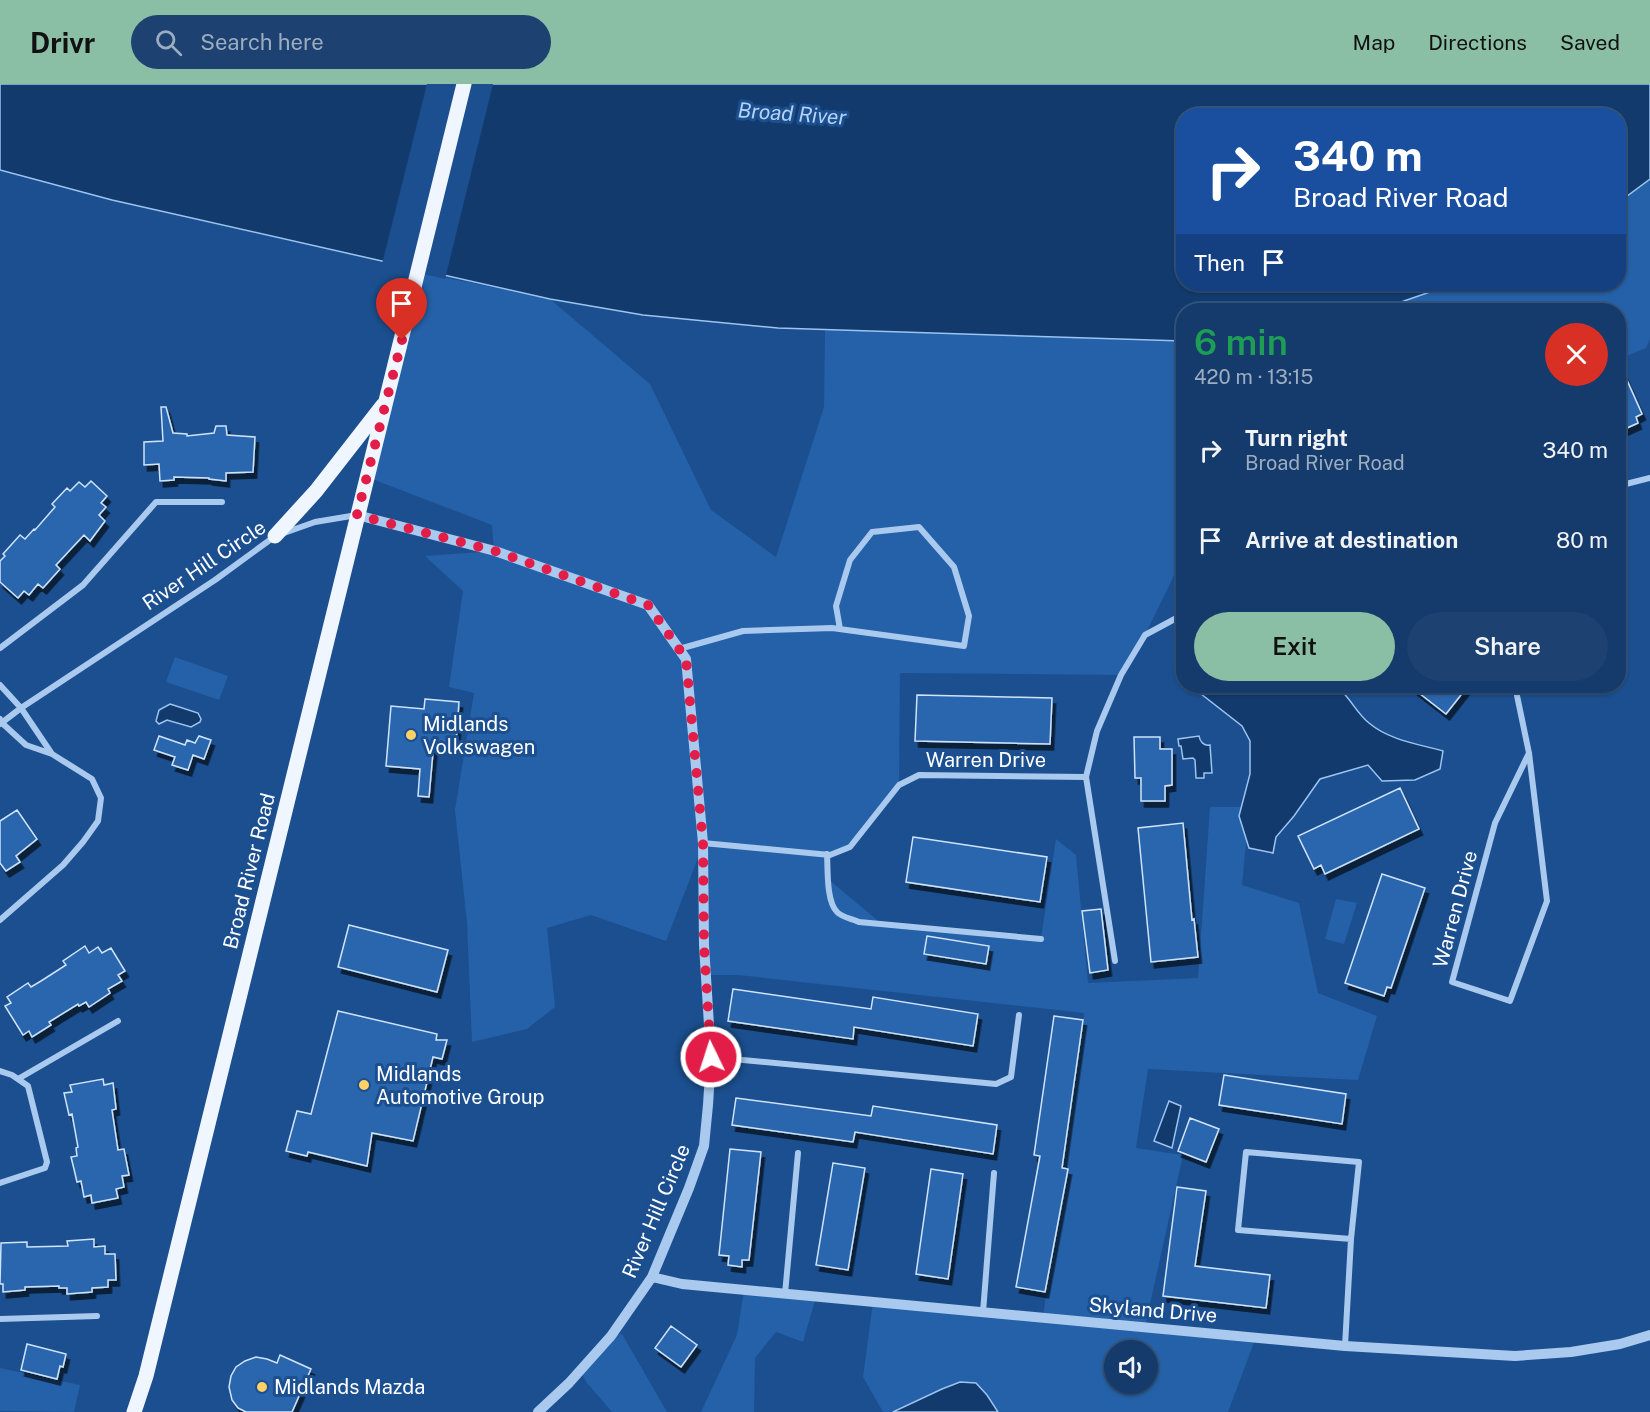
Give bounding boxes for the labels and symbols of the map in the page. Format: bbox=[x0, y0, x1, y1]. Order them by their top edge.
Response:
water label: Broad River bbox=[737, 97, 848, 130]
pin bbox=[376, 278, 427, 340]
street label: River Hill Circle bbox=[138, 515, 270, 615]
place label: Midlands Volkswagen bbox=[423, 712, 535, 759]
marker: Midlands Volkswagen bbox=[404, 728, 418, 742]
street label: Warren Drive bbox=[926, 748, 1046, 772]
street label: Broad River Road bbox=[218, 791, 280, 951]
street label: Warren Drive bbox=[1428, 848, 1482, 970]
position arrow bbox=[679, 1025, 743, 1089]
place label: Midlands Automotive Group bbox=[376, 1062, 545, 1109]
marker: Midlands Automotive Group bbox=[357, 1078, 371, 1092]
street label: River Hill Circle bbox=[617, 1140, 695, 1282]
street label: Skyland Drive bbox=[1088, 1292, 1218, 1328]
place label: Midlands Mazda bbox=[274, 1375, 425, 1399]
marker: Midlands Mazda bbox=[255, 1380, 269, 1394]

